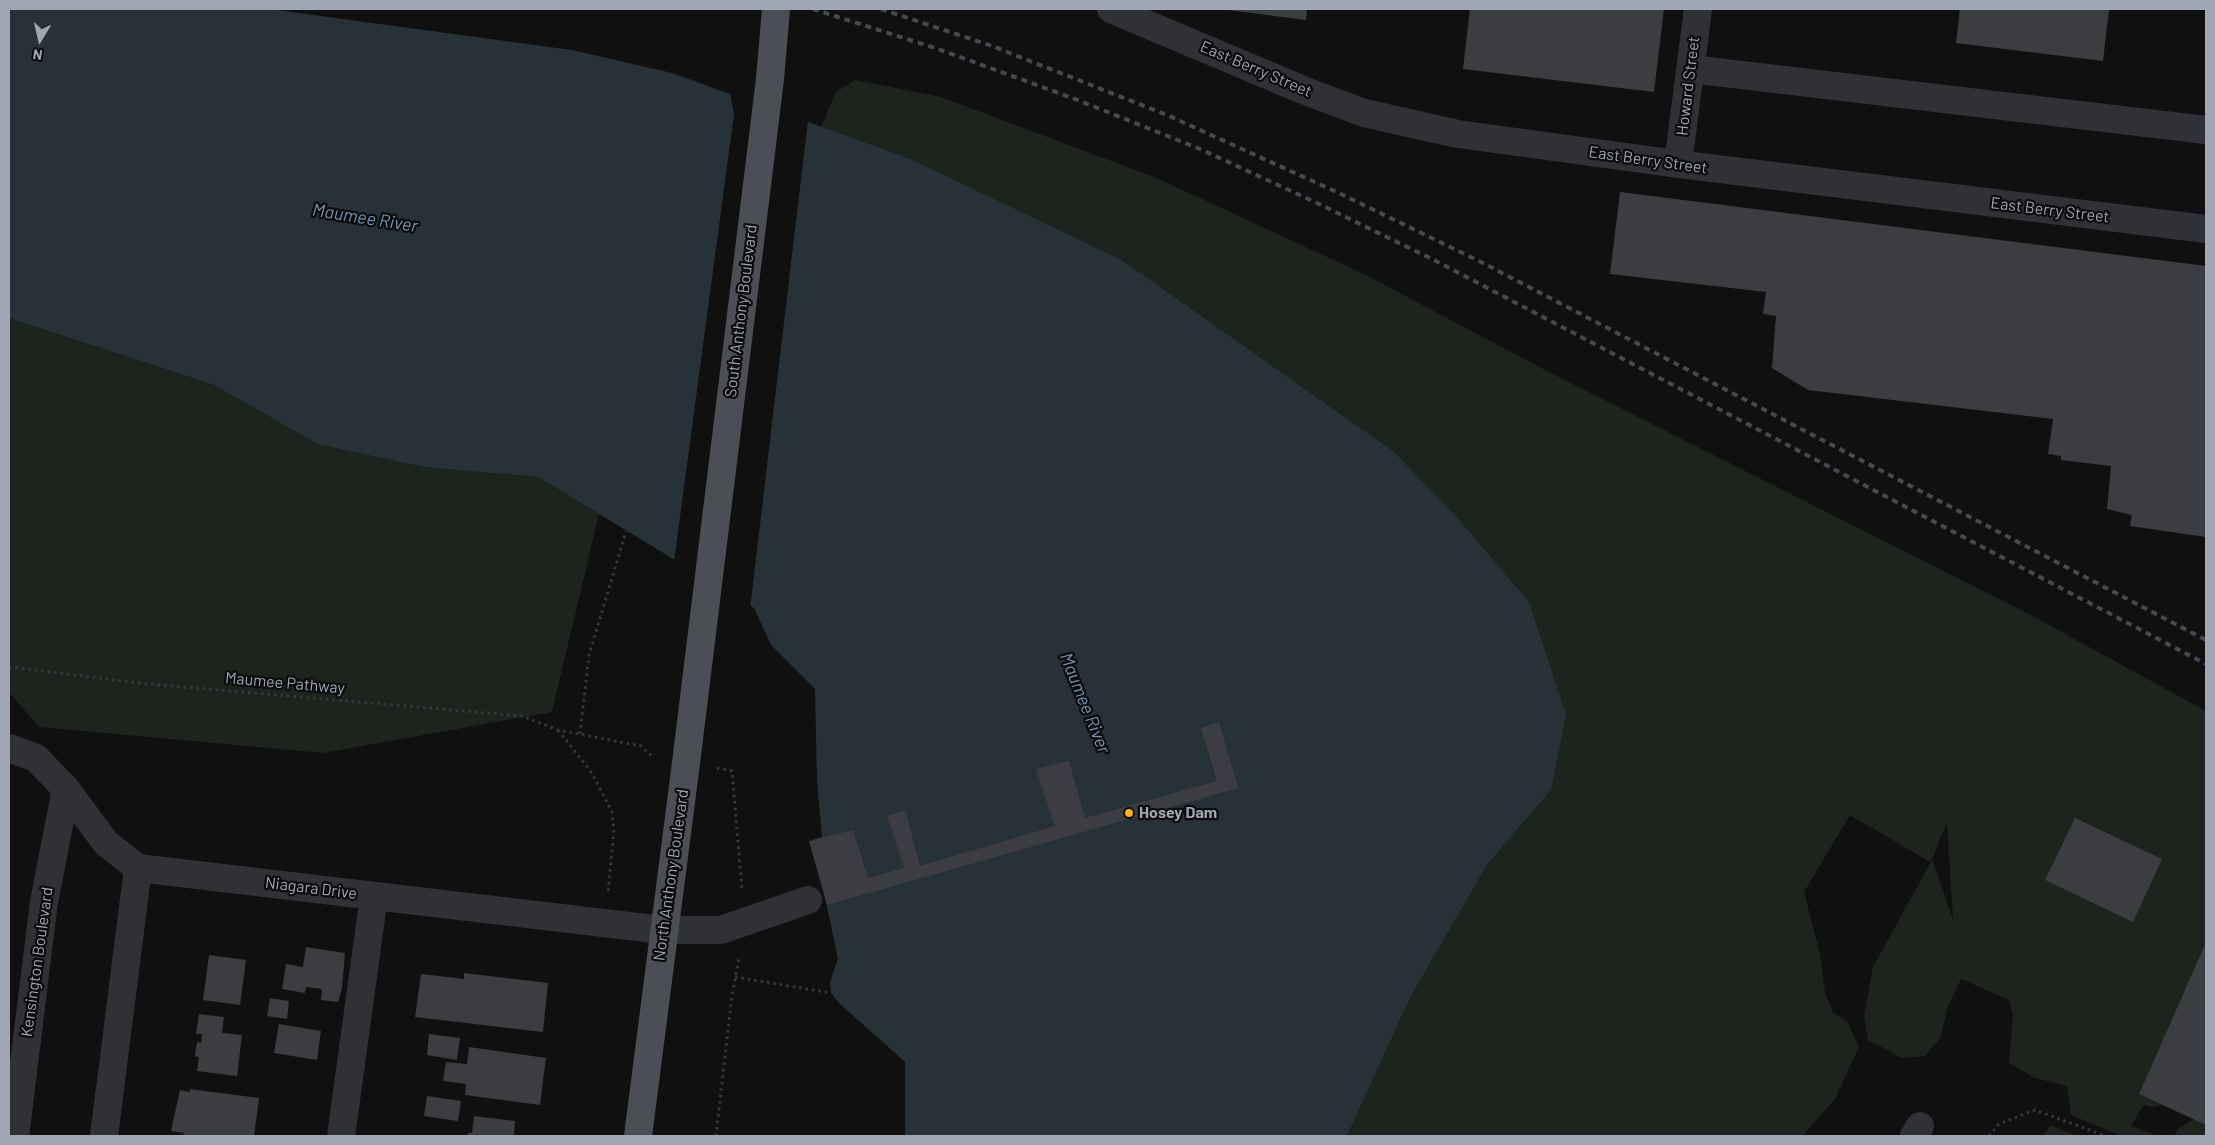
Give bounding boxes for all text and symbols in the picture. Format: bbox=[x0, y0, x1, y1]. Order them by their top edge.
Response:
north arrow bbox=[15, 15, 65, 65]
street label: Howard Street bbox=[1672, 35, 1704, 137]
street label: East Berry Street bbox=[1197, 37, 1315, 101]
text: N bbox=[32, 46, 44, 64]
street label: East Berry Street bbox=[1588, 142, 1708, 178]
street label: East Berry Street bbox=[1990, 193, 2110, 227]
water label: Maumee River bbox=[311, 199, 419, 237]
street label: South Anthony Boulevard bbox=[721, 223, 761, 399]
water label: Maumee River bbox=[1055, 650, 1115, 756]
street label: Maumee Pathway bbox=[224, 668, 346, 698]
street label: North Anthony Boulevard bbox=[649, 788, 693, 962]
place label: Hosey Dam bbox=[1139, 803, 1217, 823]
marker: Hosey Dam bbox=[1123, 807, 1135, 819]
street label: Niagara Drive bbox=[264, 873, 358, 903]
street label: Kensington Boulevard bbox=[17, 886, 57, 1038]

